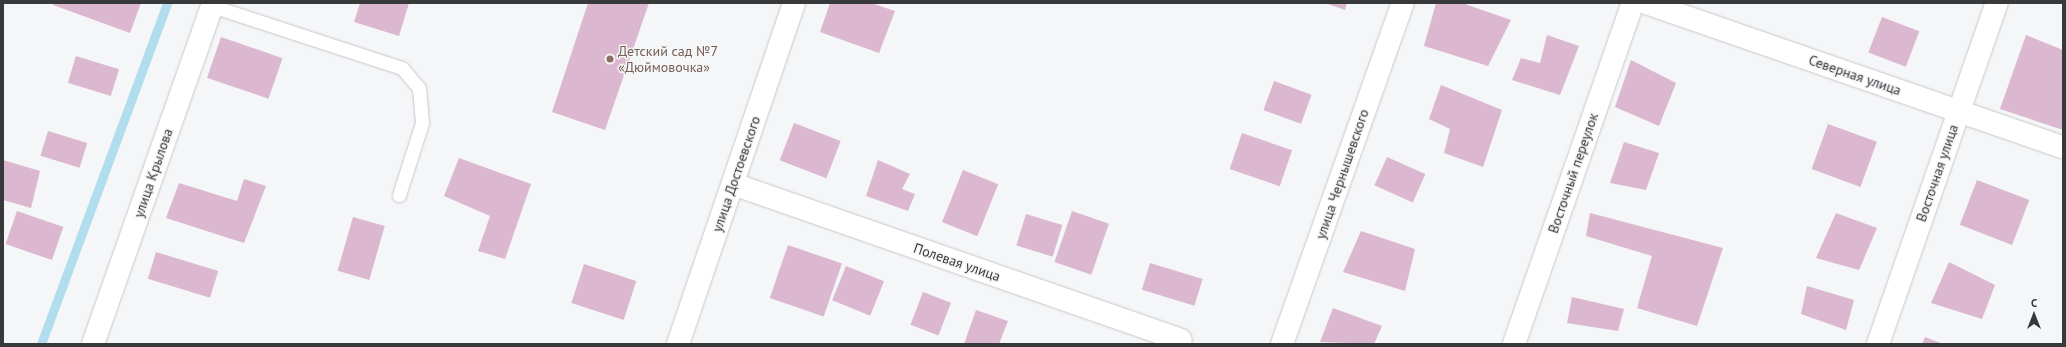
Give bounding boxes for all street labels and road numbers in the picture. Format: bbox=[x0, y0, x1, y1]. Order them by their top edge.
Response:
street label: Северная улица bbox=[1806, 51, 1904, 99]
street label: улица Чернышевского bbox=[1312, 107, 1372, 241]
street label: Восточный переулок bbox=[1545, 111, 1601, 235]
street label: улица Достоевского bbox=[708, 114, 764, 234]
street label: Восточная улица bbox=[1912, 122, 1962, 224]
street label: улица Крылова bbox=[130, 126, 176, 220]
street label: Полевая улица bbox=[911, 239, 1003, 285]

